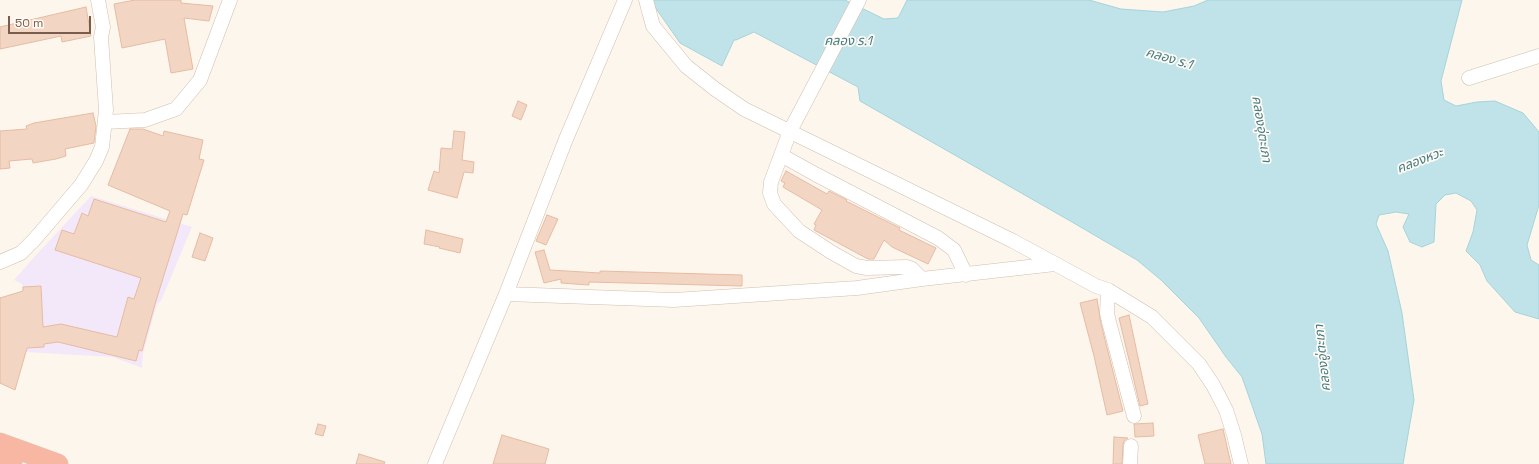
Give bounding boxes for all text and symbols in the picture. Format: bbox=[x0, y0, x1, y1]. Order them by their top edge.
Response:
scale bar bbox=[10, 8, 93, 34]
text: 50 m bbox=[15, 15, 43, 31]
water label: คลอง ร.1 bbox=[824, 33, 872, 49]
water label: คลอง ร.1 bbox=[1144, 45, 1194, 73]
water label: คลองอุ่ตะเภา bbox=[1248, 95, 1274, 163]
water label: คลองหวะ bbox=[1395, 145, 1445, 177]
water label: คลองอู่ตะเภา bbox=[1312, 324, 1334, 392]

